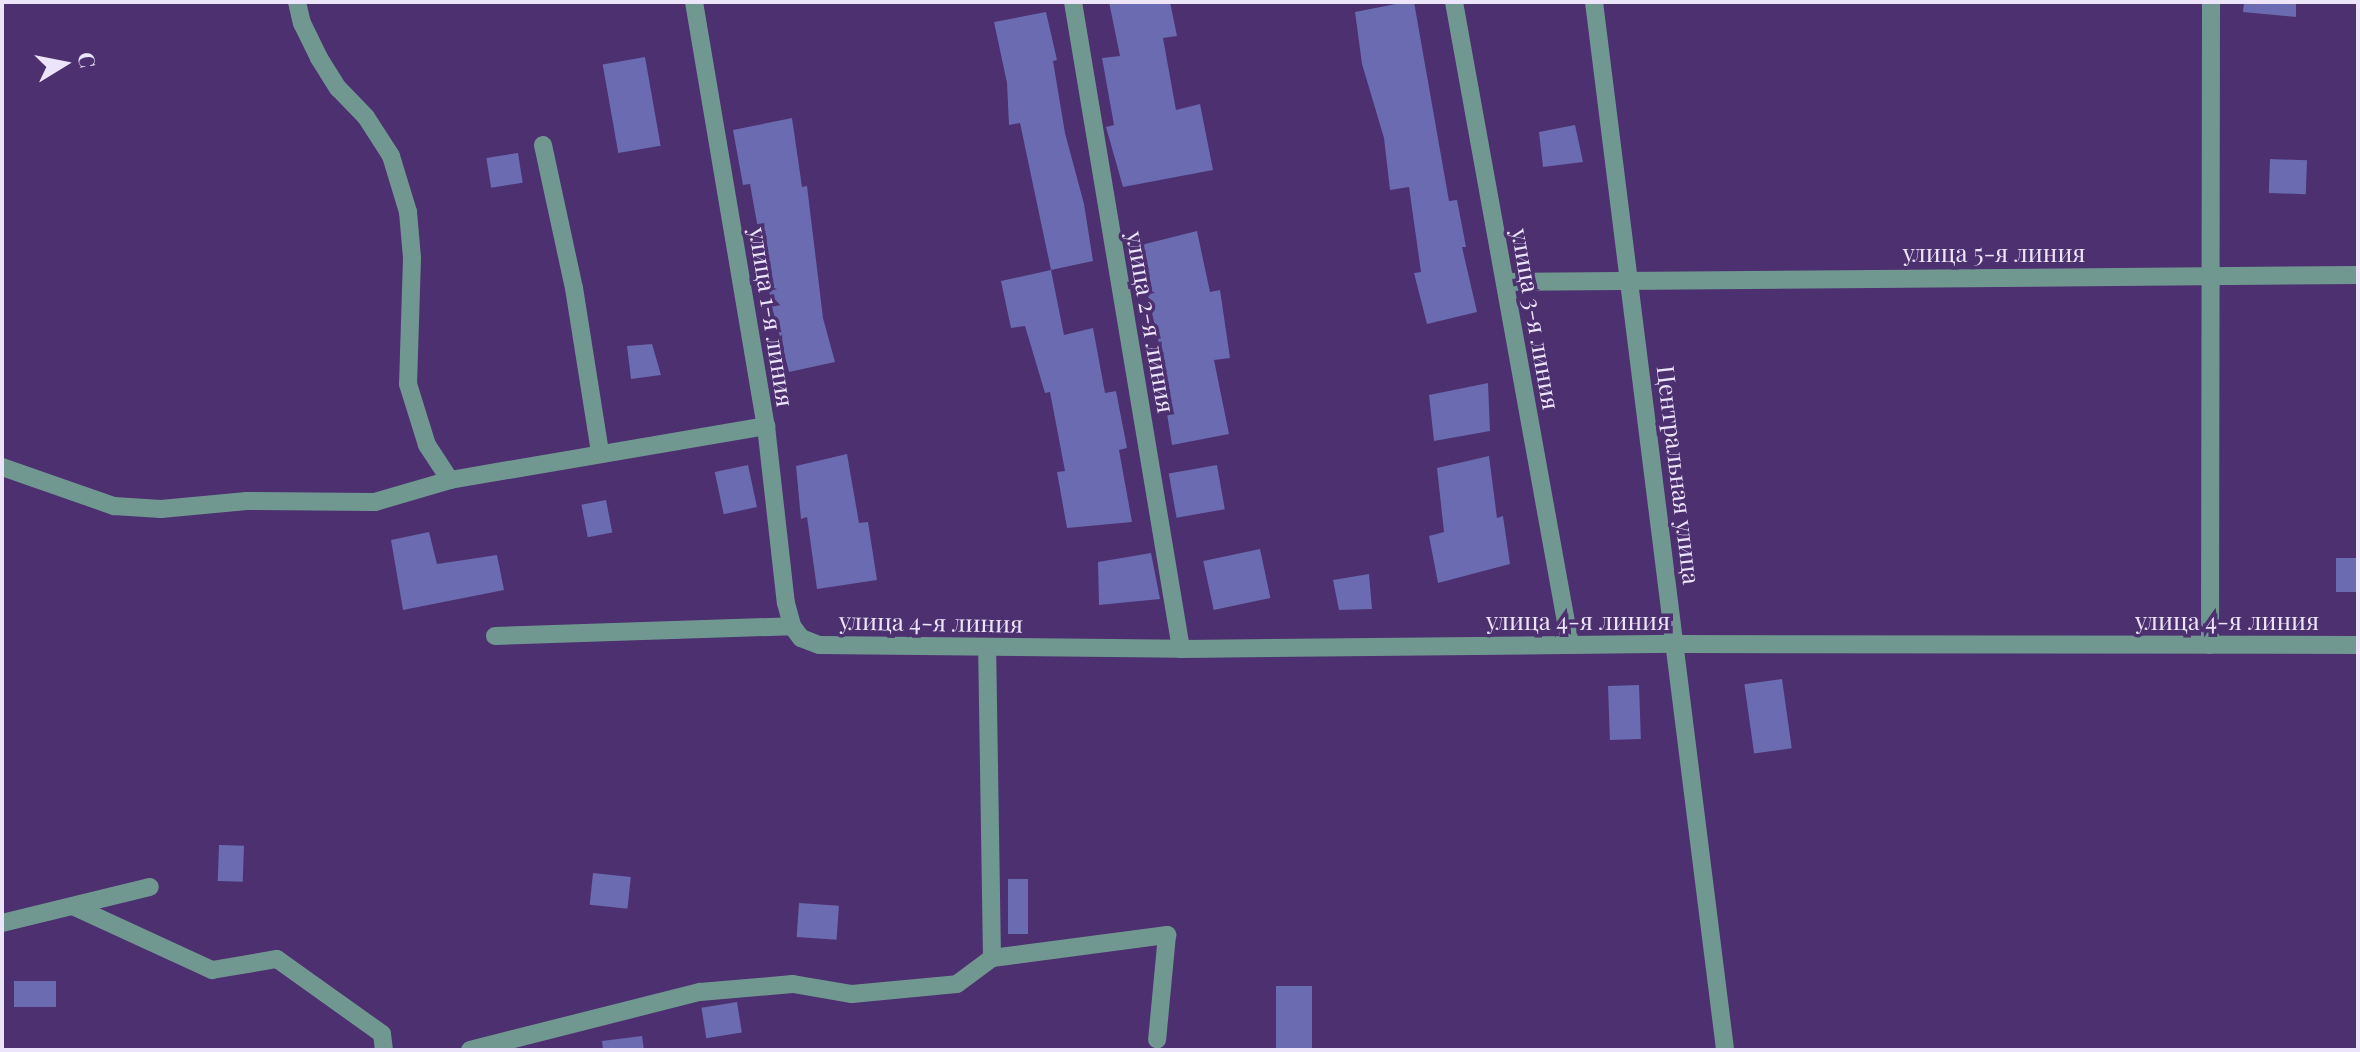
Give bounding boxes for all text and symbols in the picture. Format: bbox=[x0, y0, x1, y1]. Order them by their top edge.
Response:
north arrow bbox=[24, 24, 104, 104]
text: С bbox=[72, 50, 104, 70]
street label: улица 1-я линия bbox=[744, 225, 800, 409]
street label: улица 3-я линия bbox=[1506, 226, 1566, 412]
street label: улица 2-я линия bbox=[1121, 229, 1181, 415]
street label: улица 5-я линия bbox=[1903, 239, 2085, 267]
street label: Центральная улица bbox=[1651, 364, 1707, 586]
street label: улица 4-я линия bbox=[838, 606, 1024, 638]
street label: улица 4-я линия bbox=[1486, 607, 1670, 635]
street label: улица 4-я линия bbox=[2135, 607, 2319, 635]

